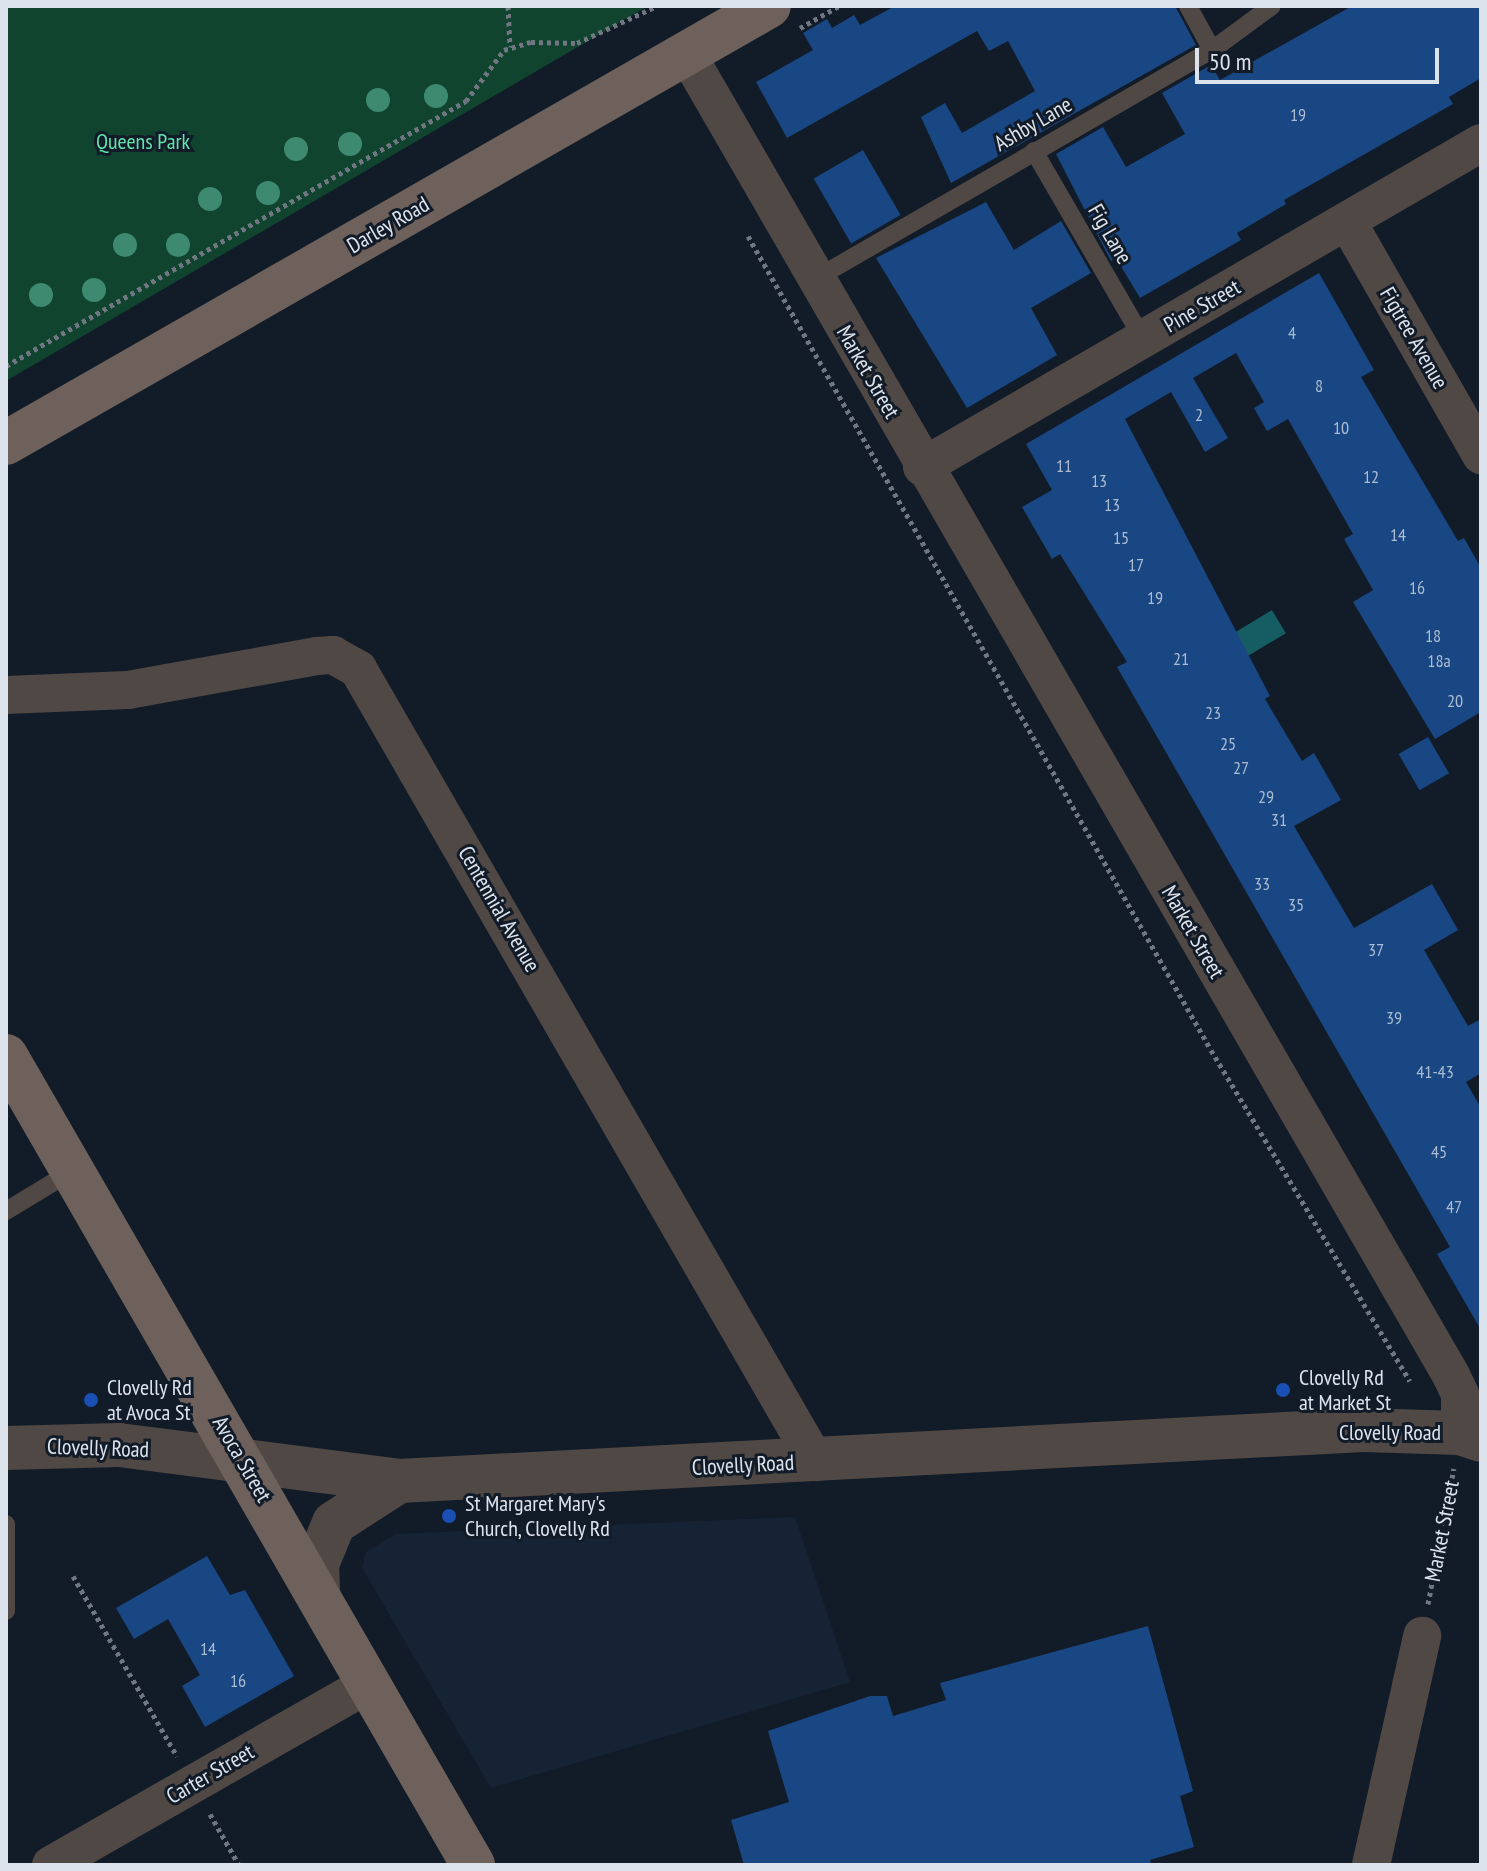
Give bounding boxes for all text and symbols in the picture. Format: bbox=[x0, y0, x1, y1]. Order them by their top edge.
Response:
scale bar bbox=[1199, 32, 1443, 82]
text: 50 m bbox=[1209, 46, 1251, 77]
street label: Ashby Lane bbox=[989, 91, 1077, 157]
house number: 19 bbox=[1290, 104, 1306, 126]
park label: Queens Park bbox=[96, 129, 190, 155]
street label: Darley Road bbox=[342, 191, 434, 259]
street label: Fig Lane bbox=[1082, 200, 1138, 268]
street label: Pine Street bbox=[1159, 274, 1245, 338]
street label: Figtree Avenue bbox=[1374, 282, 1454, 394]
street label: Market Street bbox=[831, 321, 905, 423]
house number: 4 bbox=[1288, 322, 1296, 344]
house number: 8 bbox=[1315, 375, 1323, 397]
house number: 2 bbox=[1195, 404, 1203, 426]
house number: 10 bbox=[1333, 417, 1349, 439]
house number: 11 bbox=[1056, 455, 1072, 477]
house number: 12 bbox=[1363, 466, 1379, 488]
house number: 13 bbox=[1091, 470, 1107, 492]
house number: 13 bbox=[1104, 494, 1120, 516]
house number: 14 bbox=[1390, 524, 1406, 546]
house number: 15 bbox=[1113, 527, 1129, 549]
house number: 17 bbox=[1128, 554, 1144, 576]
house number: 16 bbox=[1409, 577, 1425, 599]
house number: 19 bbox=[1147, 587, 1163, 609]
house number: 18 bbox=[1425, 625, 1441, 647]
house number: 21 bbox=[1173, 648, 1189, 670]
house number: 18a bbox=[1427, 650, 1451, 672]
house number: 20 bbox=[1447, 690, 1463, 712]
house number: 23 bbox=[1205, 702, 1221, 724]
house number: 25 bbox=[1220, 733, 1236, 755]
house number: 27 bbox=[1233, 757, 1249, 779]
house number: 29 bbox=[1258, 786, 1274, 808]
house number: 31 bbox=[1271, 809, 1287, 831]
street label: Centennial Avenue bbox=[452, 841, 546, 977]
house number: 33 bbox=[1254, 873, 1270, 895]
street label: Market Street bbox=[1156, 881, 1230, 983]
house number: 35 bbox=[1288, 894, 1304, 916]
house number: 37 bbox=[1368, 939, 1384, 961]
house number: 39 bbox=[1386, 1007, 1402, 1029]
house number: 41-43 bbox=[1416, 1061, 1454, 1083]
house number: 45 bbox=[1431, 1141, 1447, 1163]
house number: 47 bbox=[1446, 1196, 1462, 1218]
place label: Clovelly Rd at Market St bbox=[1299, 1364, 1391, 1416]
place label: Clovelly Rd at Avoca St bbox=[107, 1374, 192, 1426]
marker: Clovelly Rd at Market St bbox=[1274, 1381, 1292, 1399]
marker: Clovelly Rd at Avoca St bbox=[82, 1391, 100, 1409]
street label: Avoca Street bbox=[207, 1411, 277, 1507]
street label: Clovelly Road bbox=[1339, 1420, 1441, 1446]
street label: Clovelly Road bbox=[46, 1433, 150, 1463]
street label: Clovelly Road bbox=[691, 1449, 795, 1481]
street label: Market Street bbox=[1419, 1478, 1465, 1584]
place label: St Margaret Mary's Church, Clovelly Rd bbox=[465, 1490, 612, 1542]
marker: St Margaret Mary's Church, Clovelly Rd bbox=[440, 1507, 458, 1525]
house number: 14 bbox=[200, 1638, 216, 1660]
house number: 16 bbox=[230, 1670, 246, 1692]
street label: Carter Street bbox=[162, 1738, 258, 1810]

